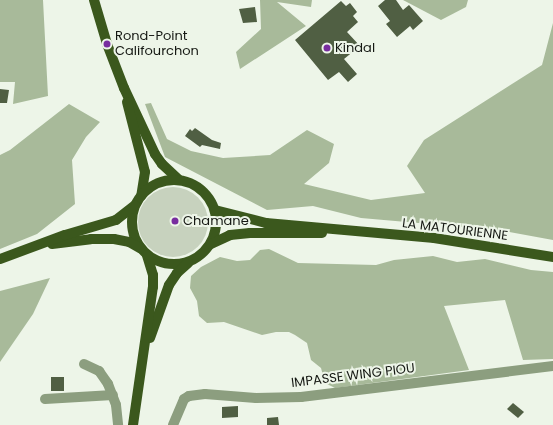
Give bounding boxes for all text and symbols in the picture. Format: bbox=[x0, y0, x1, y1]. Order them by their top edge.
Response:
place label: Rond-Point Califourchon bbox=[115, 29, 199, 60]
marker: Rond-Point Califourchon bbox=[102, 39, 112, 49]
place label: Kindal bbox=[335, 40, 375, 56]
marker: Kindal bbox=[322, 43, 332, 53]
place label: Chamane bbox=[183, 213, 249, 229]
marker: Chamane bbox=[170, 216, 180, 226]
street label: LA MATOURIENNE bbox=[401, 216, 509, 244]
street label: IMPASSE WING PIOU bbox=[290, 361, 416, 391]

